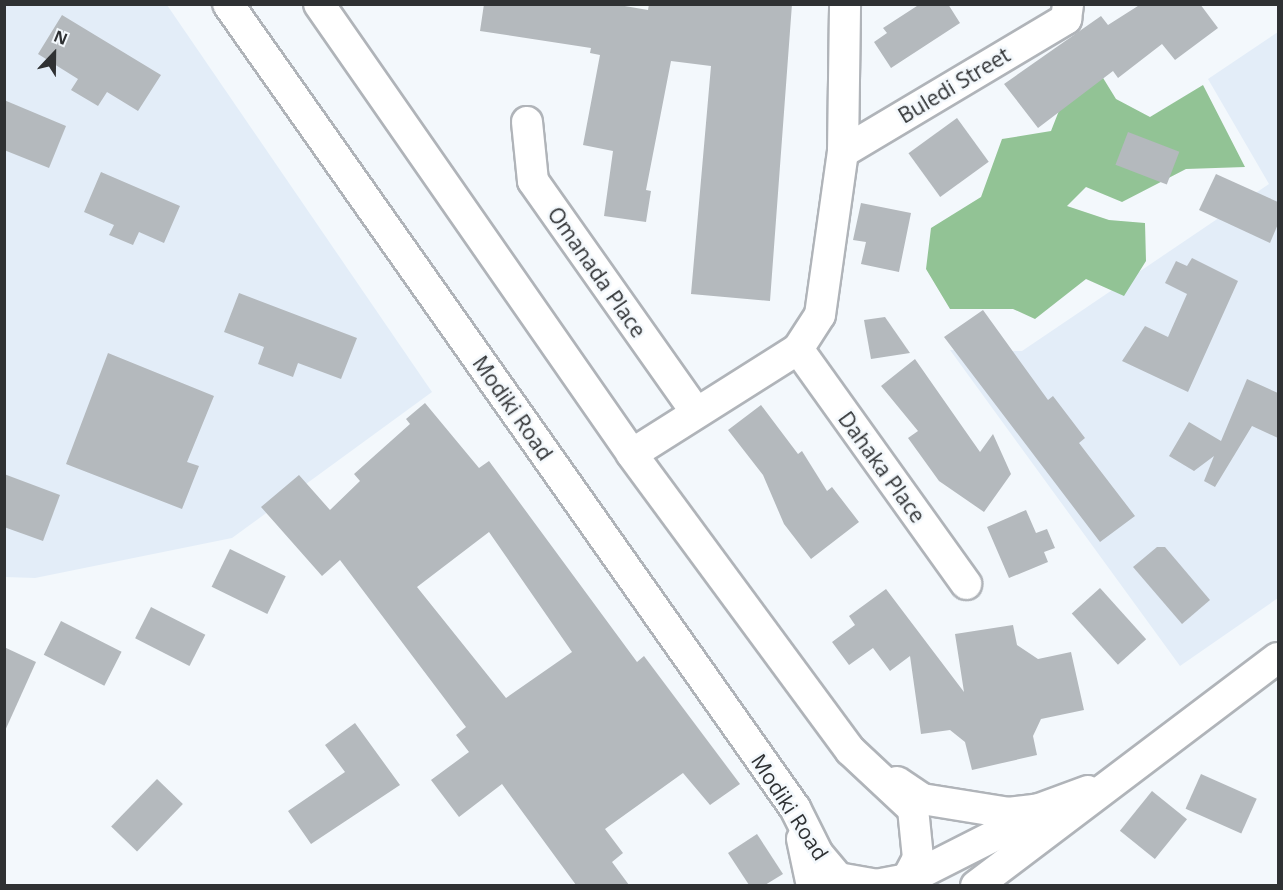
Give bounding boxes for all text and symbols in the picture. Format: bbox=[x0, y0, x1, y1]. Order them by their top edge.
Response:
north arrow bbox=[24, 24, 84, 84]
text: N bbox=[51, 25, 71, 50]
street label: Buledi Street bbox=[894, 42, 1014, 128]
street label: Omanada Place bbox=[543, 202, 651, 342]
street label: Modiki Road bbox=[468, 351, 558, 465]
street label: Dahaka Place bbox=[833, 407, 931, 527]
street label: Modiki Road bbox=[746, 749, 834, 865]

